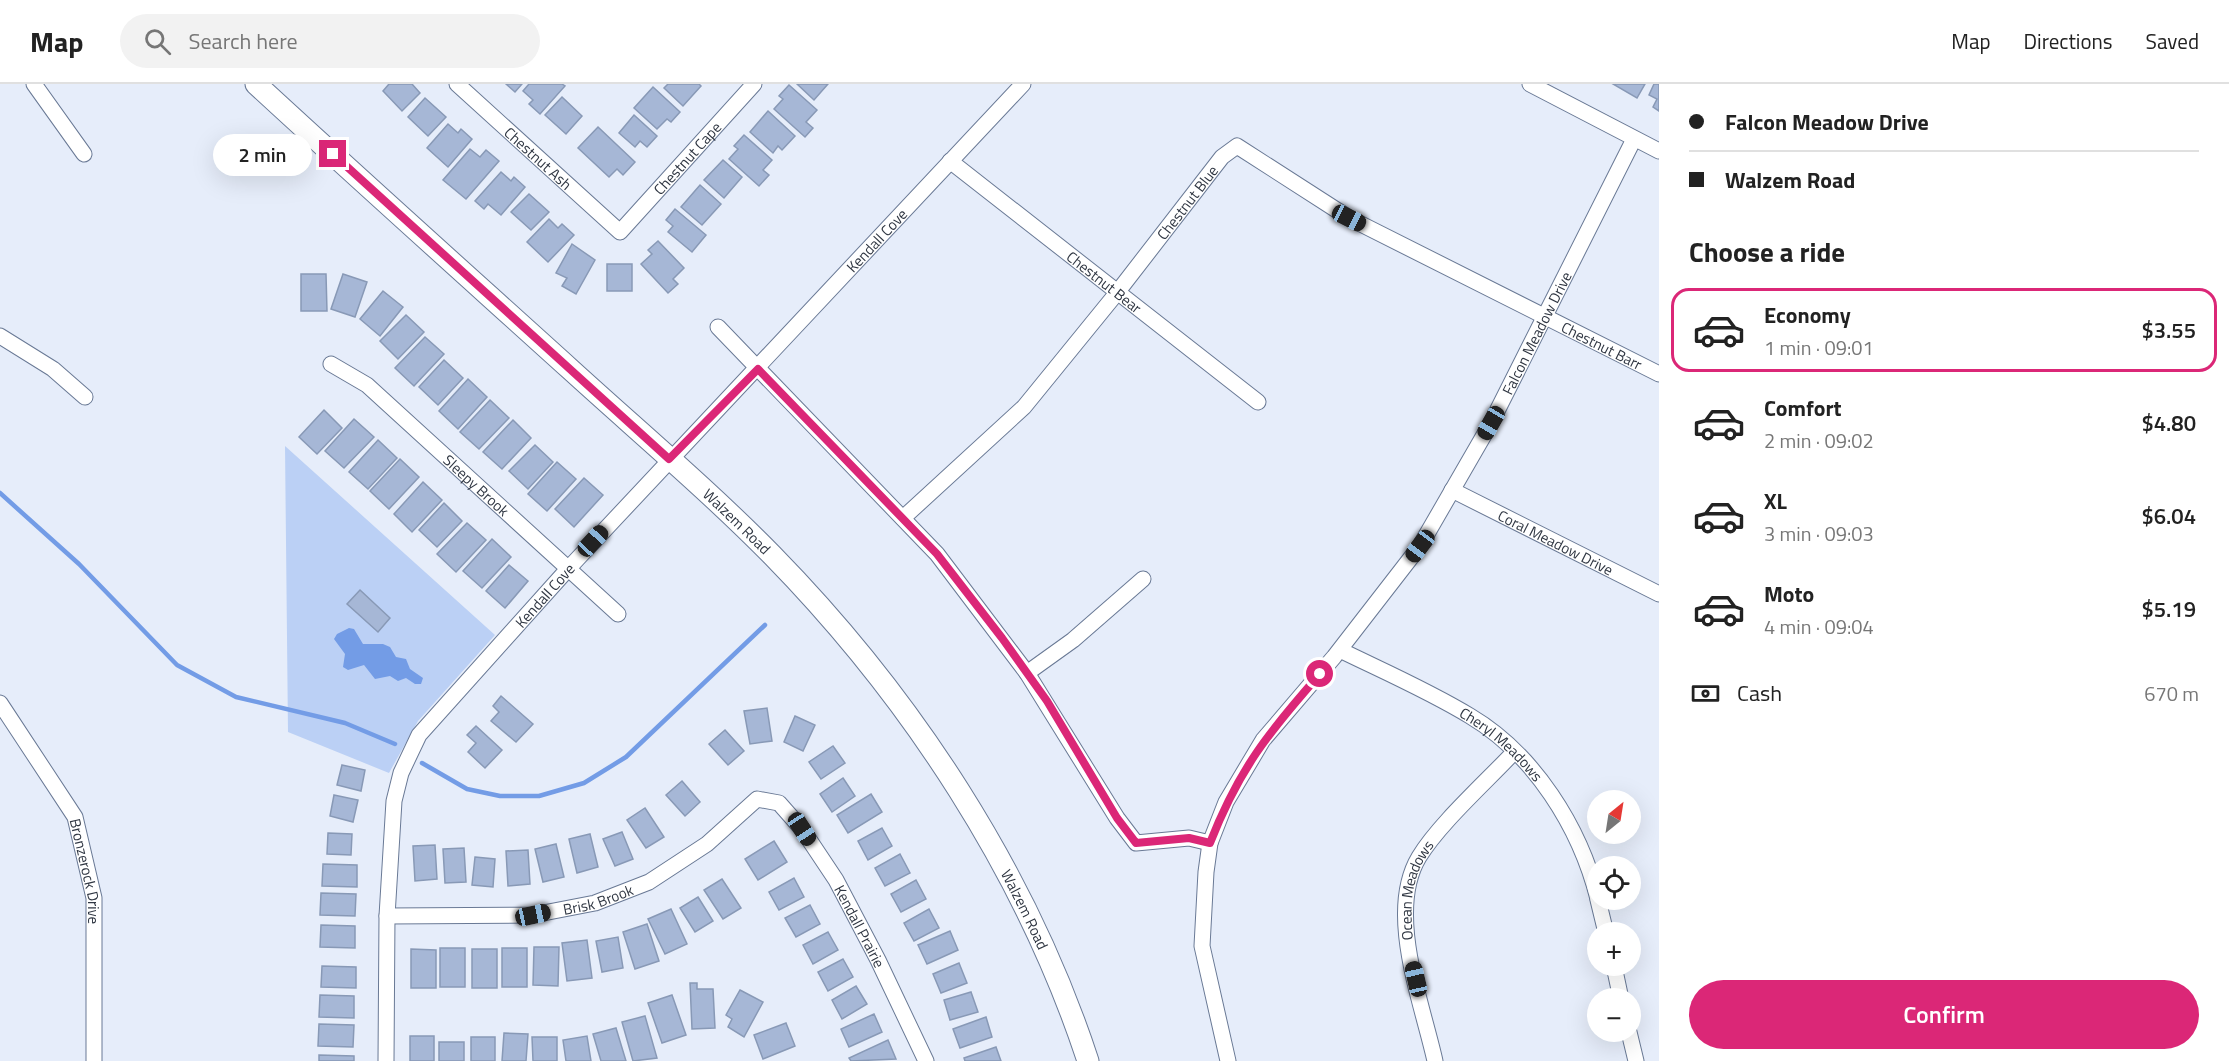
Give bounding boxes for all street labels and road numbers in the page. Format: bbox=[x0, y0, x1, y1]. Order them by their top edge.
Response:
street label: Chestnut Cape bbox=[648, 116, 726, 200]
street label: Chestnut Ash bbox=[499, 121, 578, 195]
street label: Chestnut Blue bbox=[1151, 160, 1223, 244]
street label: Kendall Cove bbox=[841, 203, 912, 277]
street label: Chestnut Bear bbox=[1062, 245, 1147, 319]
street label: Falcon Meadow Drive bbox=[1496, 267, 1577, 398]
street label: Chestnut Barr bbox=[1557, 315, 1646, 375]
street label: Sleepy Brook bbox=[438, 449, 515, 521]
street label: Walzem Road bbox=[698, 483, 776, 559]
street label: Coral Meadow Drive bbox=[1494, 503, 1617, 581]
street label: Kendall Cove bbox=[509, 558, 580, 633]
street label: Cheryl Meadows bbox=[1455, 701, 1549, 786]
street label: Bronzerock Drive bbox=[64, 816, 106, 924]
street label: Ocean Meadows bbox=[1394, 835, 1439, 942]
street label: Walzem Road bbox=[996, 865, 1055, 953]
street label: Brisk Brook bbox=[561, 878, 637, 920]
street label: Kendall Prairie bbox=[829, 881, 891, 971]

